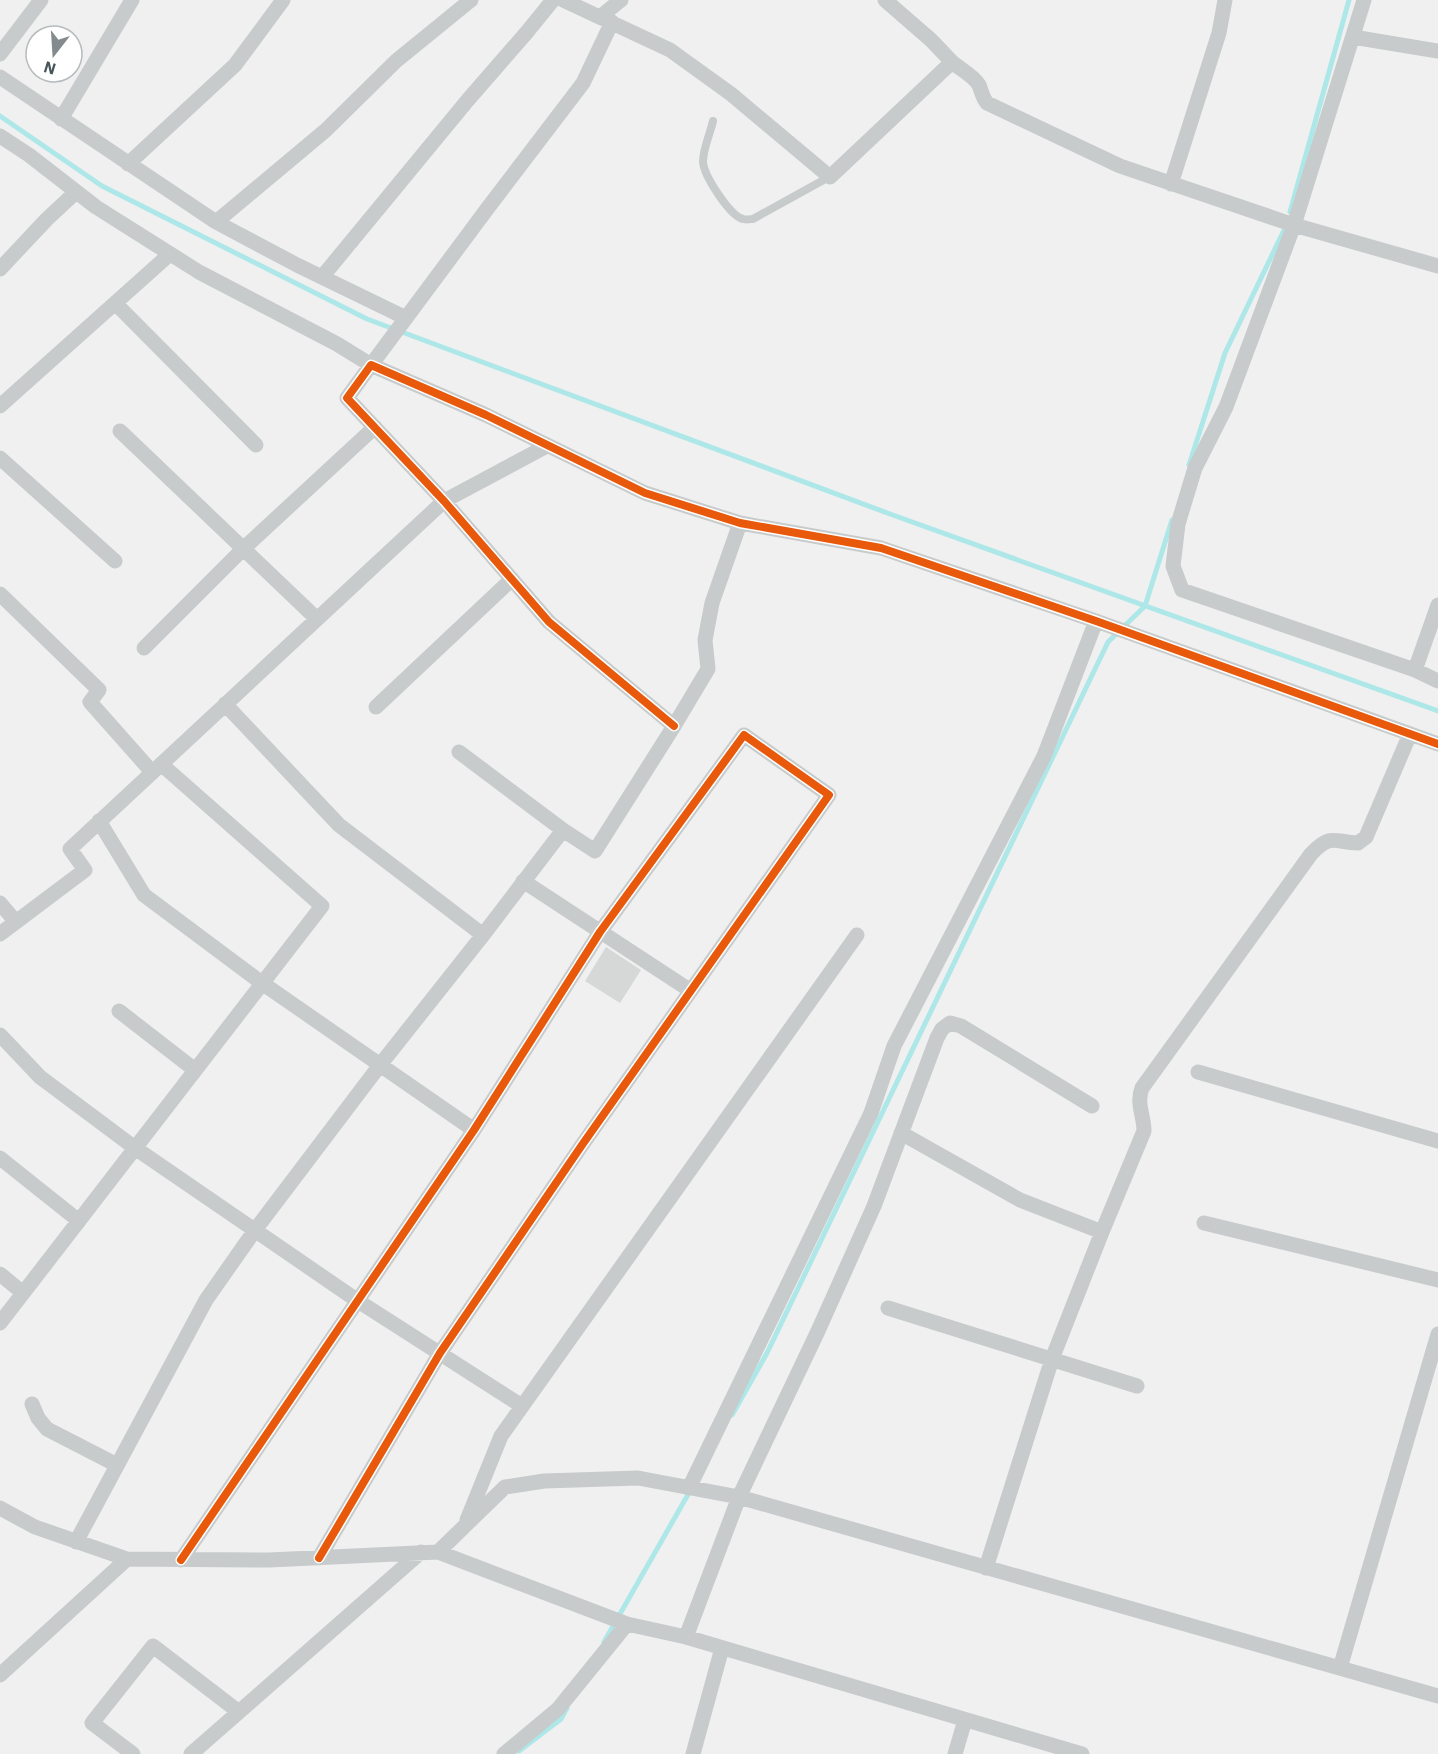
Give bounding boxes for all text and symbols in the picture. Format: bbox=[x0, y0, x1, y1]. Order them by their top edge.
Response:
north arrow bbox=[24, 24, 84, 84]
text: N bbox=[41, 57, 58, 80]

